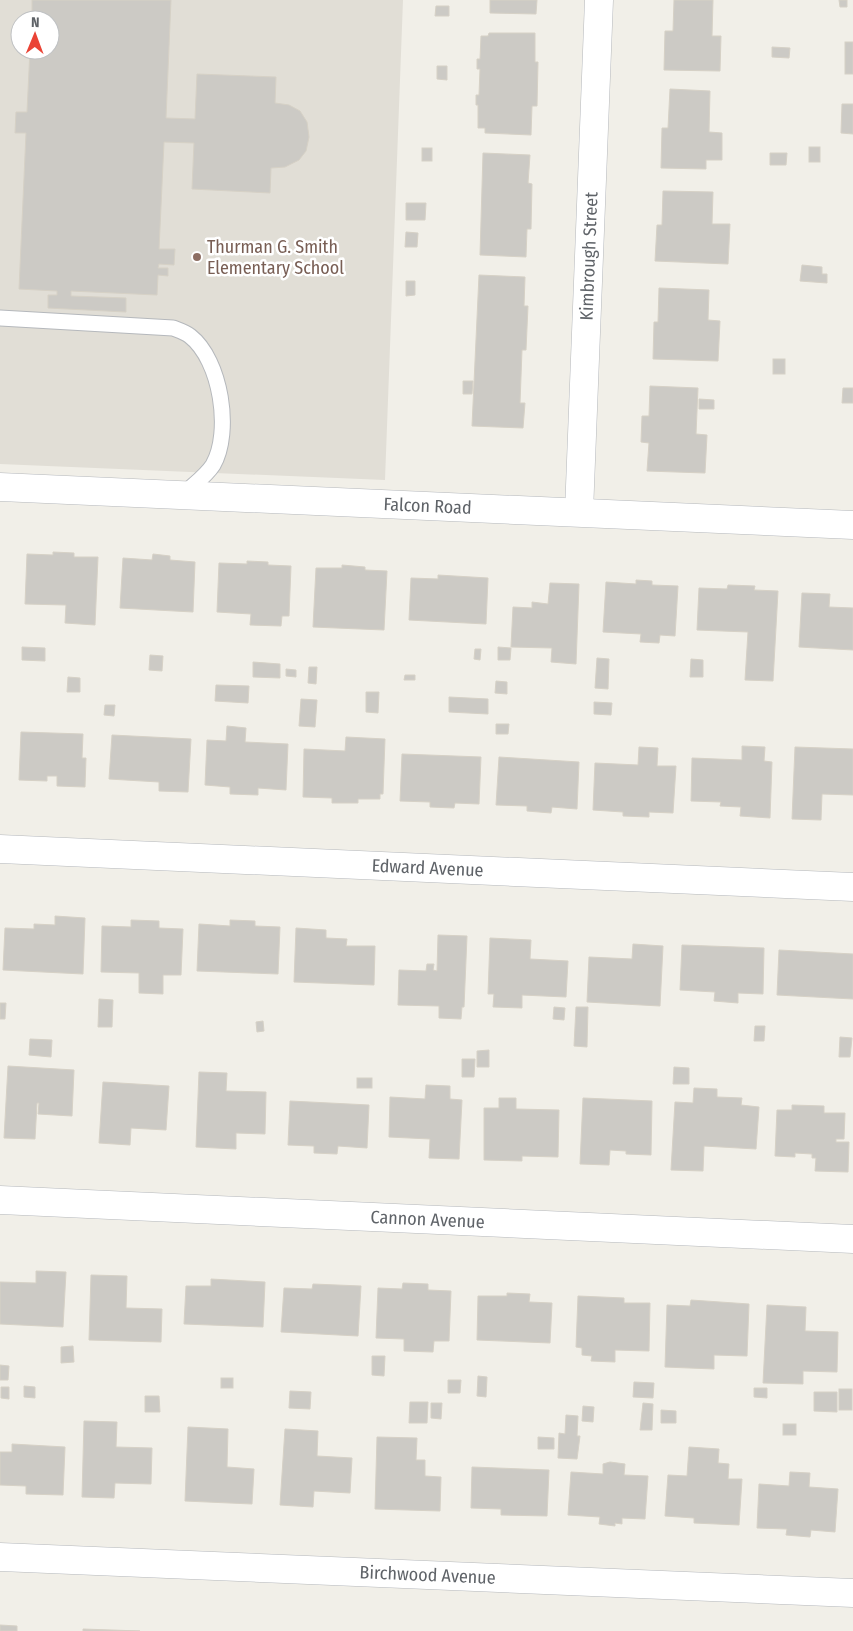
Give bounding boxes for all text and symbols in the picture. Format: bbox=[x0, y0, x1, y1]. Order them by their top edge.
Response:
north arrow bbox=[10, 10, 60, 60]
text: N bbox=[31, 14, 40, 31]
street label: Kimbrough Street bbox=[575, 191, 602, 321]
place label: Thurman G. Smith Elementary School bbox=[207, 236, 344, 279]
marker: Thurman G. Smith Elementary School bbox=[191, 251, 203, 263]
street label: Falcon Road bbox=[383, 493, 472, 519]
street label: Edward Avenue bbox=[371, 855, 484, 882]
street label: Cannon Avenue bbox=[370, 1206, 485, 1233]
street label: Birchwood Avenue bbox=[359, 1561, 496, 1589]

